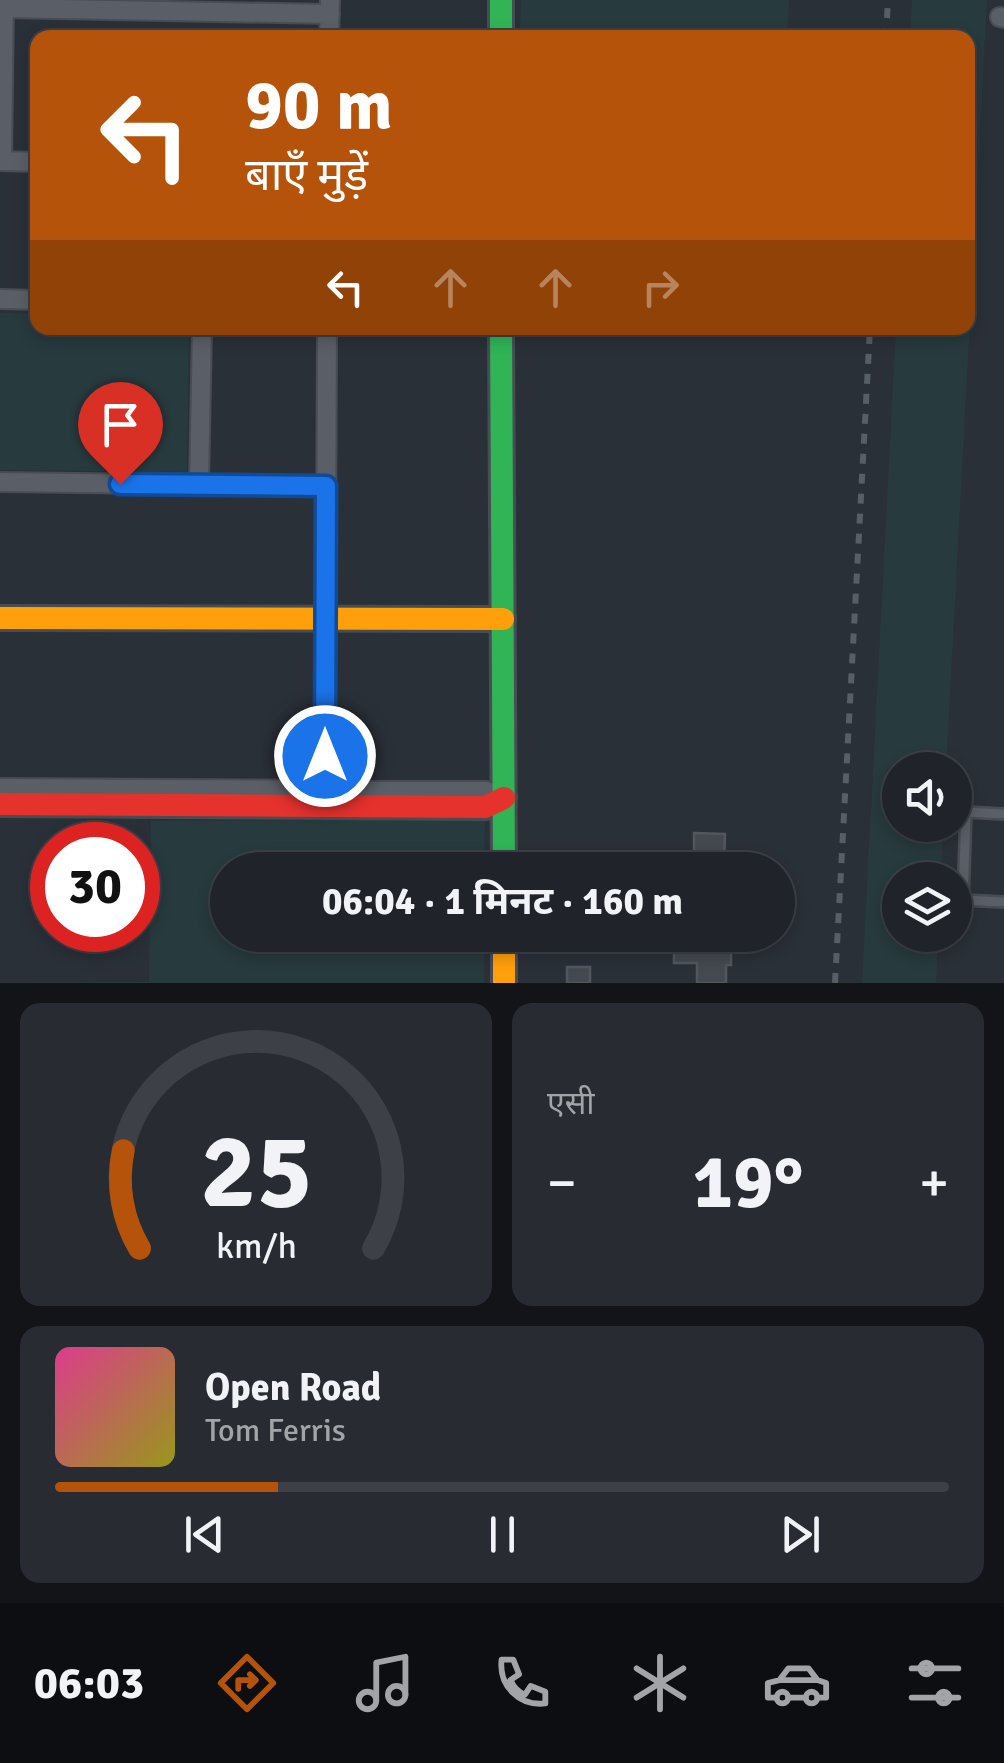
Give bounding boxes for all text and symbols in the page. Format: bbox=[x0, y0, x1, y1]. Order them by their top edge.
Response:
text: 90 m bbox=[245, 62, 393, 148]
icon: left bbox=[80, 70, 210, 200]
text: बाएँ मुड़ें bbox=[245, 148, 368, 203]
icon: left bbox=[318, 260, 373, 315]
icon: ahead bbox=[423, 260, 478, 315]
icon: ahead bbox=[528, 260, 583, 315]
icon: right bbox=[633, 260, 688, 315]
pin bbox=[78, 382, 163, 485]
icon: arrive bbox=[93, 397, 148, 452]
position arrow bbox=[273, 704, 377, 808]
map controls bbox=[882, 752, 972, 952]
button: sound bbox=[882, 752, 972, 842]
speed limit sign: 30 bbox=[30, 822, 160, 952]
button: layers bbox=[882, 862, 972, 952]
text: 06:04 · 1 मिनट · 160 m bbox=[322, 878, 683, 925]
text: एसी bbox=[547, 1084, 595, 1123]
text: 25 bbox=[200, 1108, 312, 1236]
text: 19° bbox=[693, 1136, 804, 1229]
text: − bbox=[547, 1149, 577, 1217]
text: + bbox=[919, 1149, 949, 1217]
text: km/h bbox=[216, 1224, 296, 1268]
text: Open Road bbox=[205, 1364, 381, 1411]
text: Tom Ferris bbox=[205, 1411, 346, 1450]
icon: previous bbox=[177, 1507, 232, 1562]
icon: pause bbox=[475, 1507, 530, 1562]
icon: next bbox=[773, 1507, 828, 1562]
icon: directions bbox=[212, 1648, 282, 1718]
icon: music bbox=[350, 1648, 420, 1718]
icon: phone bbox=[487, 1648, 557, 1718]
icon: climate bbox=[625, 1648, 695, 1718]
icon: car bbox=[762, 1648, 832, 1718]
icon: filters bbox=[900, 1648, 970, 1718]
text: 06:03 bbox=[34, 1656, 144, 1711]

